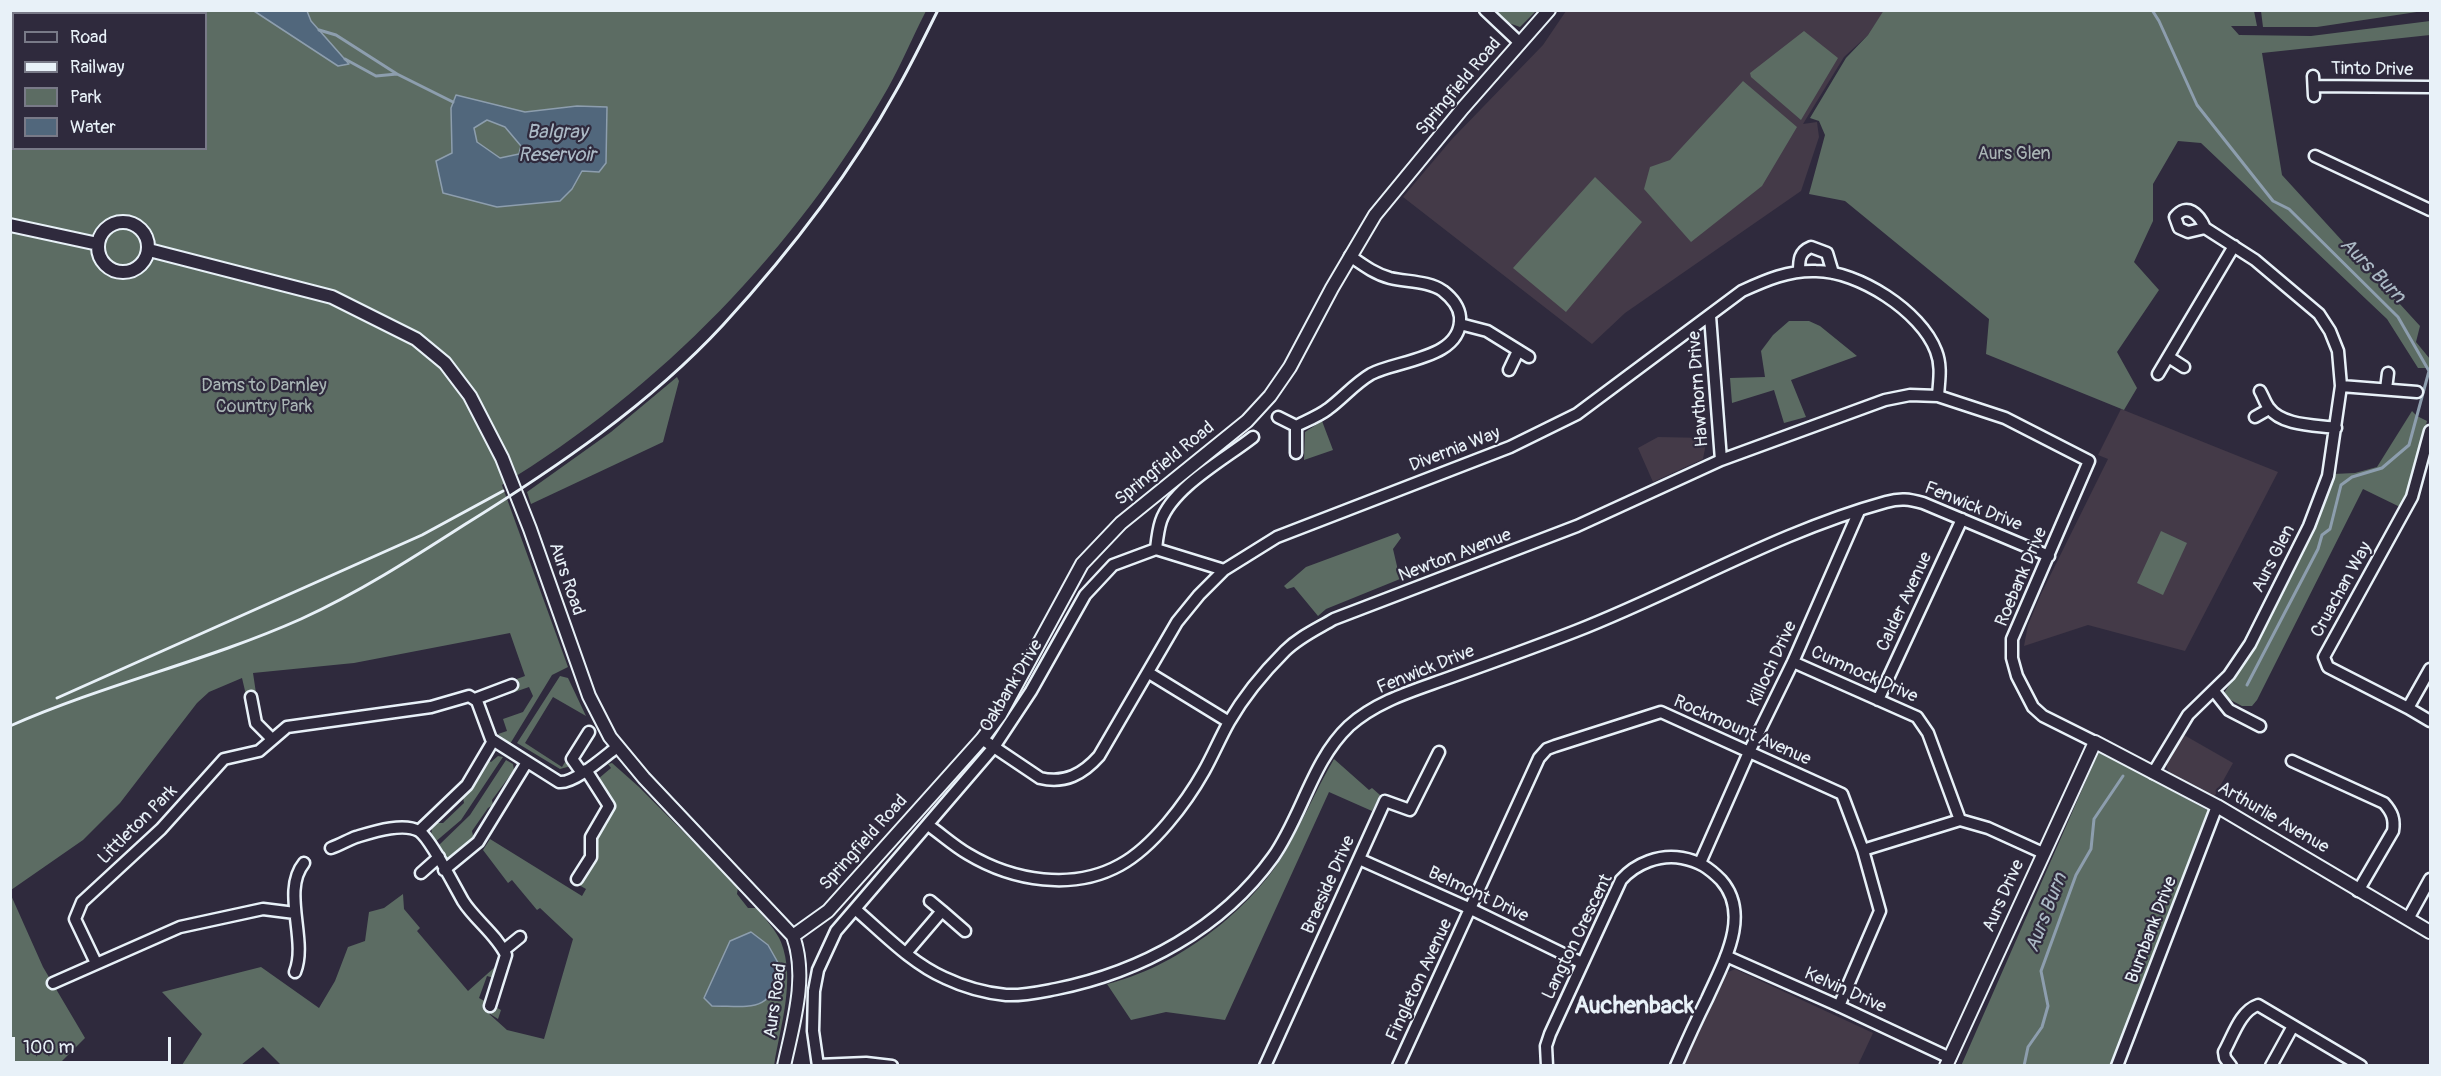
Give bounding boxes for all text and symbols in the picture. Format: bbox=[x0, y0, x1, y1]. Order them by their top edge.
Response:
legend bbox=[12, 12, 207, 150]
text: Road bbox=[70, 26, 107, 49]
street label: Springfield Road bbox=[1412, 34, 1506, 140]
text: Railway bbox=[70, 56, 125, 79]
street label: Tinto Drive bbox=[2331, 58, 2413, 82]
text: Park bbox=[70, 86, 102, 109]
text: Water bbox=[70, 116, 116, 139]
water label: Balgray Reservoir bbox=[518, 121, 596, 168]
park label: Aurs Glen bbox=[1977, 143, 2051, 165]
water label: Aurs Burn bbox=[2334, 233, 2410, 309]
street label: Hawthorn Drive bbox=[1684, 330, 1714, 448]
park label: Dams to Darnley Country Park bbox=[201, 375, 327, 418]
street label: Springfield Road bbox=[1111, 417, 1219, 511]
street label: Divernia Way bbox=[1407, 423, 1503, 477]
street label: Fenwick Drive bbox=[1921, 478, 2025, 536]
street label: Aurs Glen bbox=[2248, 522, 2300, 596]
street label: Roebank Drive bbox=[1991, 524, 2053, 630]
street label: Newton Avenue bbox=[1395, 525, 1515, 587]
street label: Cruachan Way bbox=[2307, 538, 2377, 642]
street label: Aurs Road bbox=[543, 540, 589, 618]
street label: Calder Avenue bbox=[1873, 549, 1937, 655]
street label: Killoch Drive bbox=[1744, 618, 1802, 710]
street label: Oakbank Drive bbox=[976, 636, 1048, 736]
street label: Fenwick Drive bbox=[1374, 641, 1478, 699]
street label: Cumnock Drive bbox=[1807, 642, 1921, 708]
street label: Rockmount Avenue bbox=[1670, 691, 1814, 771]
street label: Arthurlie Avenue bbox=[2214, 777, 2332, 859]
street label: Littleton Park bbox=[94, 781, 182, 869]
street label: Springfield Road bbox=[815, 791, 913, 895]
street label: Braeside Drive bbox=[1298, 833, 1360, 937]
street label: Aurs Drive bbox=[1979, 857, 2029, 935]
street label: Belmont Drive bbox=[1424, 862, 1532, 928]
water label: Aurs Burn bbox=[2021, 870, 2073, 956]
street label: Langton Crescent bbox=[1538, 871, 1618, 1003]
street label: Burnbank Drive bbox=[2122, 874, 2182, 986]
street label: Fingleton Avenue bbox=[1382, 915, 1458, 1045]
street label: Aurs Road bbox=[760, 962, 792, 1040]
street label: Kelvin Drive bbox=[1801, 963, 1889, 1019]
district label: Auchenback bbox=[1574, 993, 1694, 1021]
scale bar bbox=[15, 1025, 174, 1063]
text: 100 m bbox=[23, 1036, 75, 1059]

